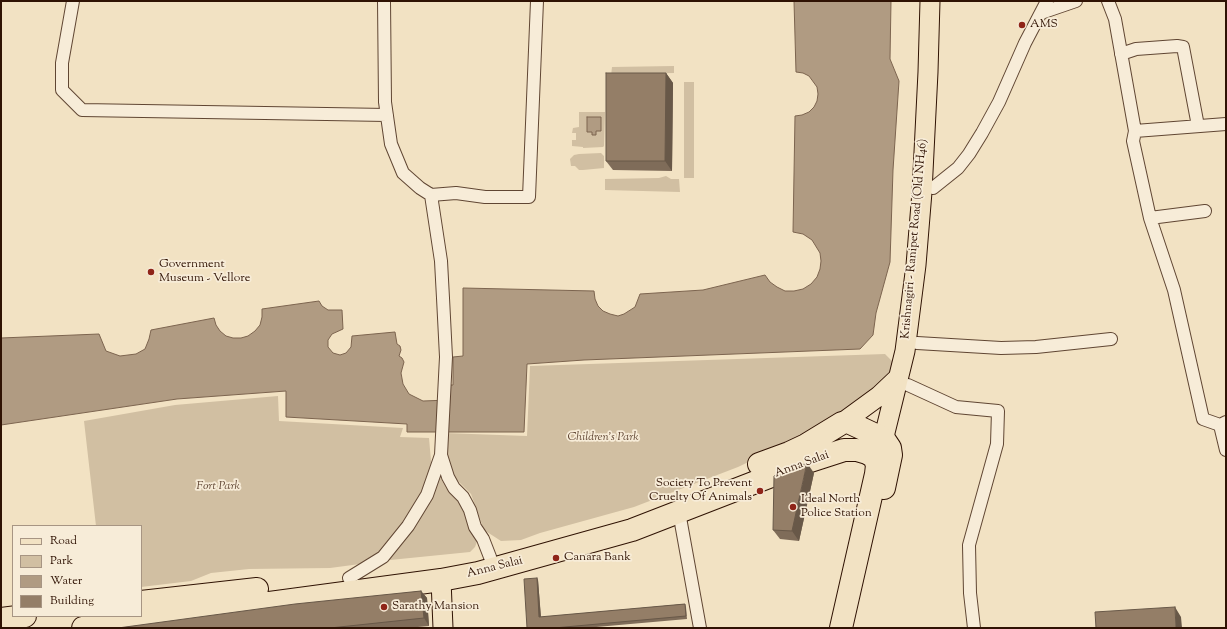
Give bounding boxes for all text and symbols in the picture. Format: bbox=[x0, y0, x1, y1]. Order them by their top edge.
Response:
place label: AMS bbox=[1030, 18, 1058, 32]
marker: AMS bbox=[1017, 20, 1027, 30]
street label: Krishnagiri - Ranipet Road (Old NH46) bbox=[899, 138, 931, 340]
place label: Government Museum - Vellore bbox=[159, 258, 250, 286]
marker: Government Museum - Vellore bbox=[146, 267, 156, 277]
park label: Children's Park bbox=[567, 431, 639, 445]
street label: Anna Salai bbox=[773, 448, 831, 482]
place label: Society To Prevent Cruelty Of Animals bbox=[649, 477, 752, 505]
park label: Fort Park bbox=[196, 480, 240, 494]
marker: Society To Prevent Cruelty Of Animals bbox=[755, 486, 765, 496]
place label: Ideal North Police Station bbox=[801, 493, 872, 521]
marker: Ideal North Police Station bbox=[788, 502, 798, 512]
legend bbox=[12, 525, 142, 617]
text: Road bbox=[50, 532, 77, 550]
place label: Canara Bank bbox=[564, 551, 631, 565]
text: Park bbox=[50, 552, 73, 570]
marker: Canara Bank bbox=[551, 553, 561, 563]
street label: Anna Salai bbox=[466, 554, 524, 582]
text: Water bbox=[50, 572, 82, 590]
text: Building bbox=[50, 592, 94, 610]
place label: Sarathy Mansion bbox=[392, 600, 479, 614]
marker: Sarathy Mansion bbox=[379, 602, 389, 612]

